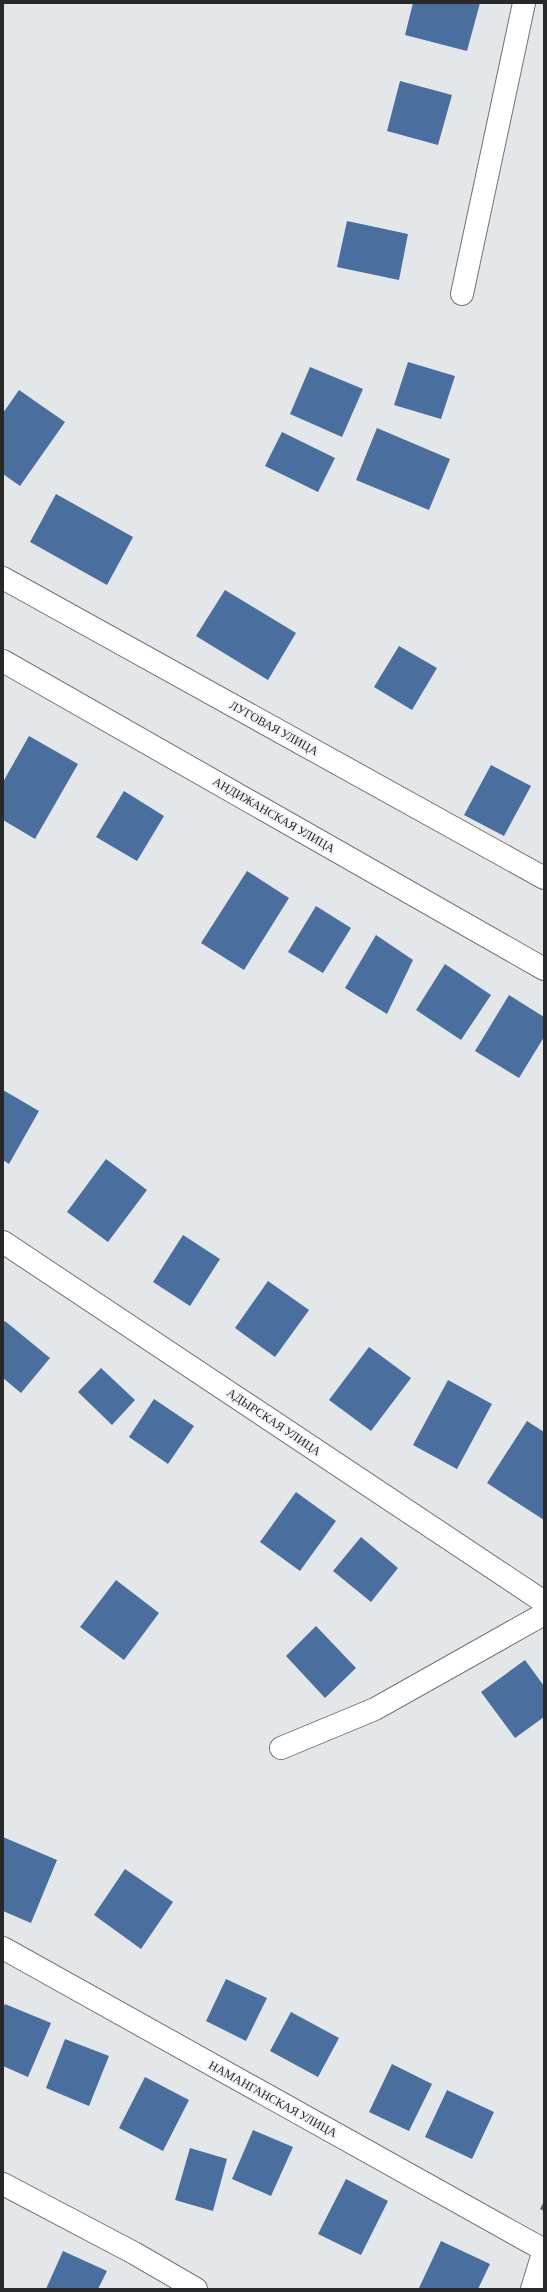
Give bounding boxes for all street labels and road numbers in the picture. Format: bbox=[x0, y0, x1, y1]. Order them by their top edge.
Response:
street label: ЛУГОВАЯ УЛИЦА bbox=[227, 698, 321, 758]
street label: АНДИЖАНСКАЯ УЛИЦА bbox=[211, 774, 338, 856]
street label: АДЫРСКАЯ УЛИЦА bbox=[224, 1385, 324, 1459]
street label: НАМАНГАНСКАЯ УЛИЦА bbox=[206, 2058, 340, 2140]

